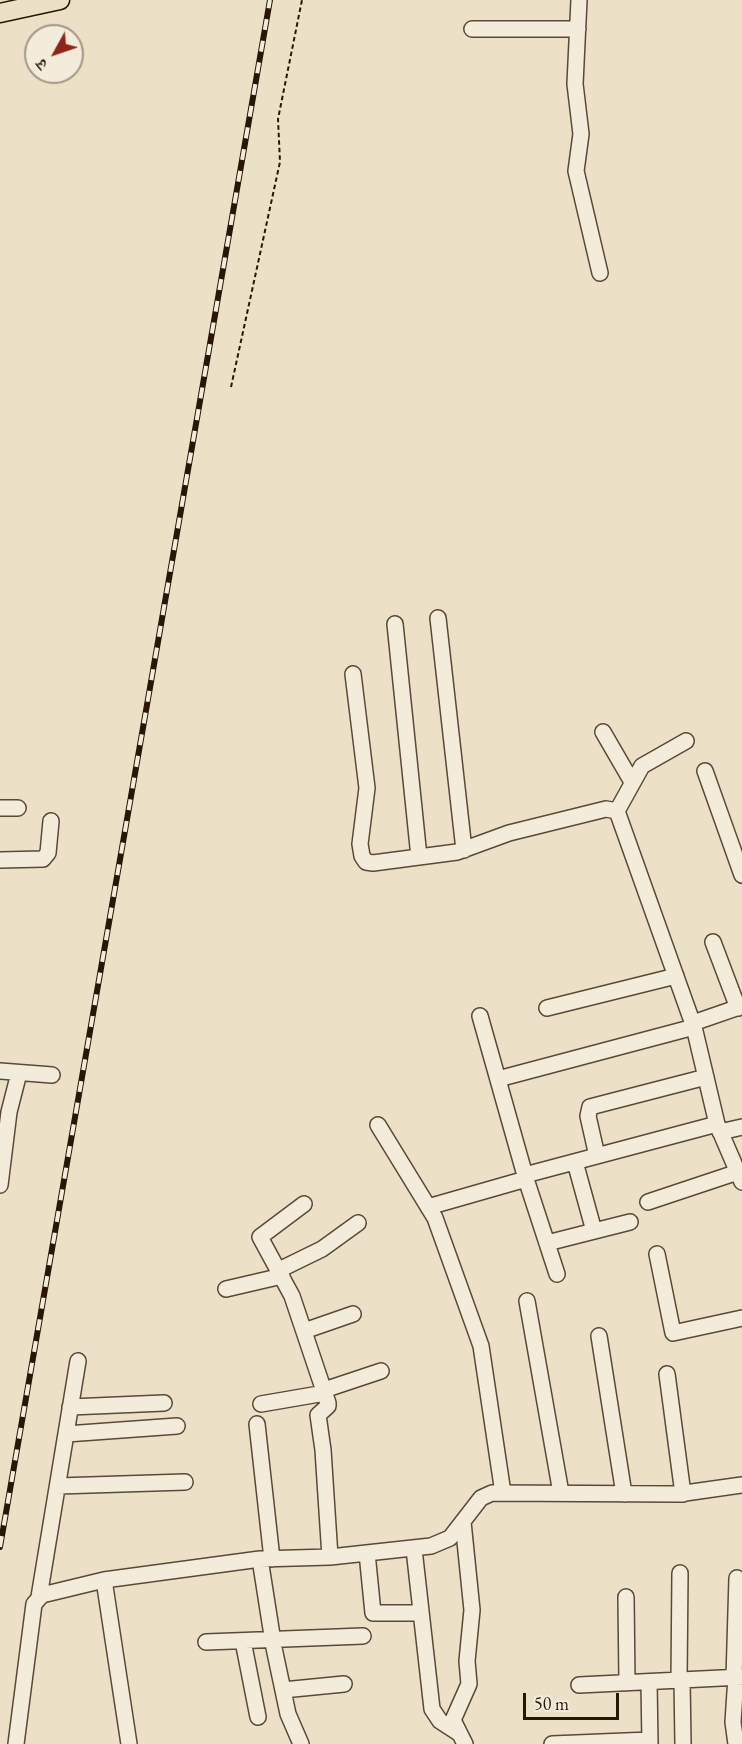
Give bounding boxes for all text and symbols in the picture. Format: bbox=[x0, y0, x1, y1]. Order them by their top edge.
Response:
north arrow bbox=[24, 24, 84, 84]
text: उ bbox=[31, 55, 52, 74]
scale bar bbox=[526, 1681, 622, 1719]
text: 50 m bbox=[534, 1692, 569, 1715]

